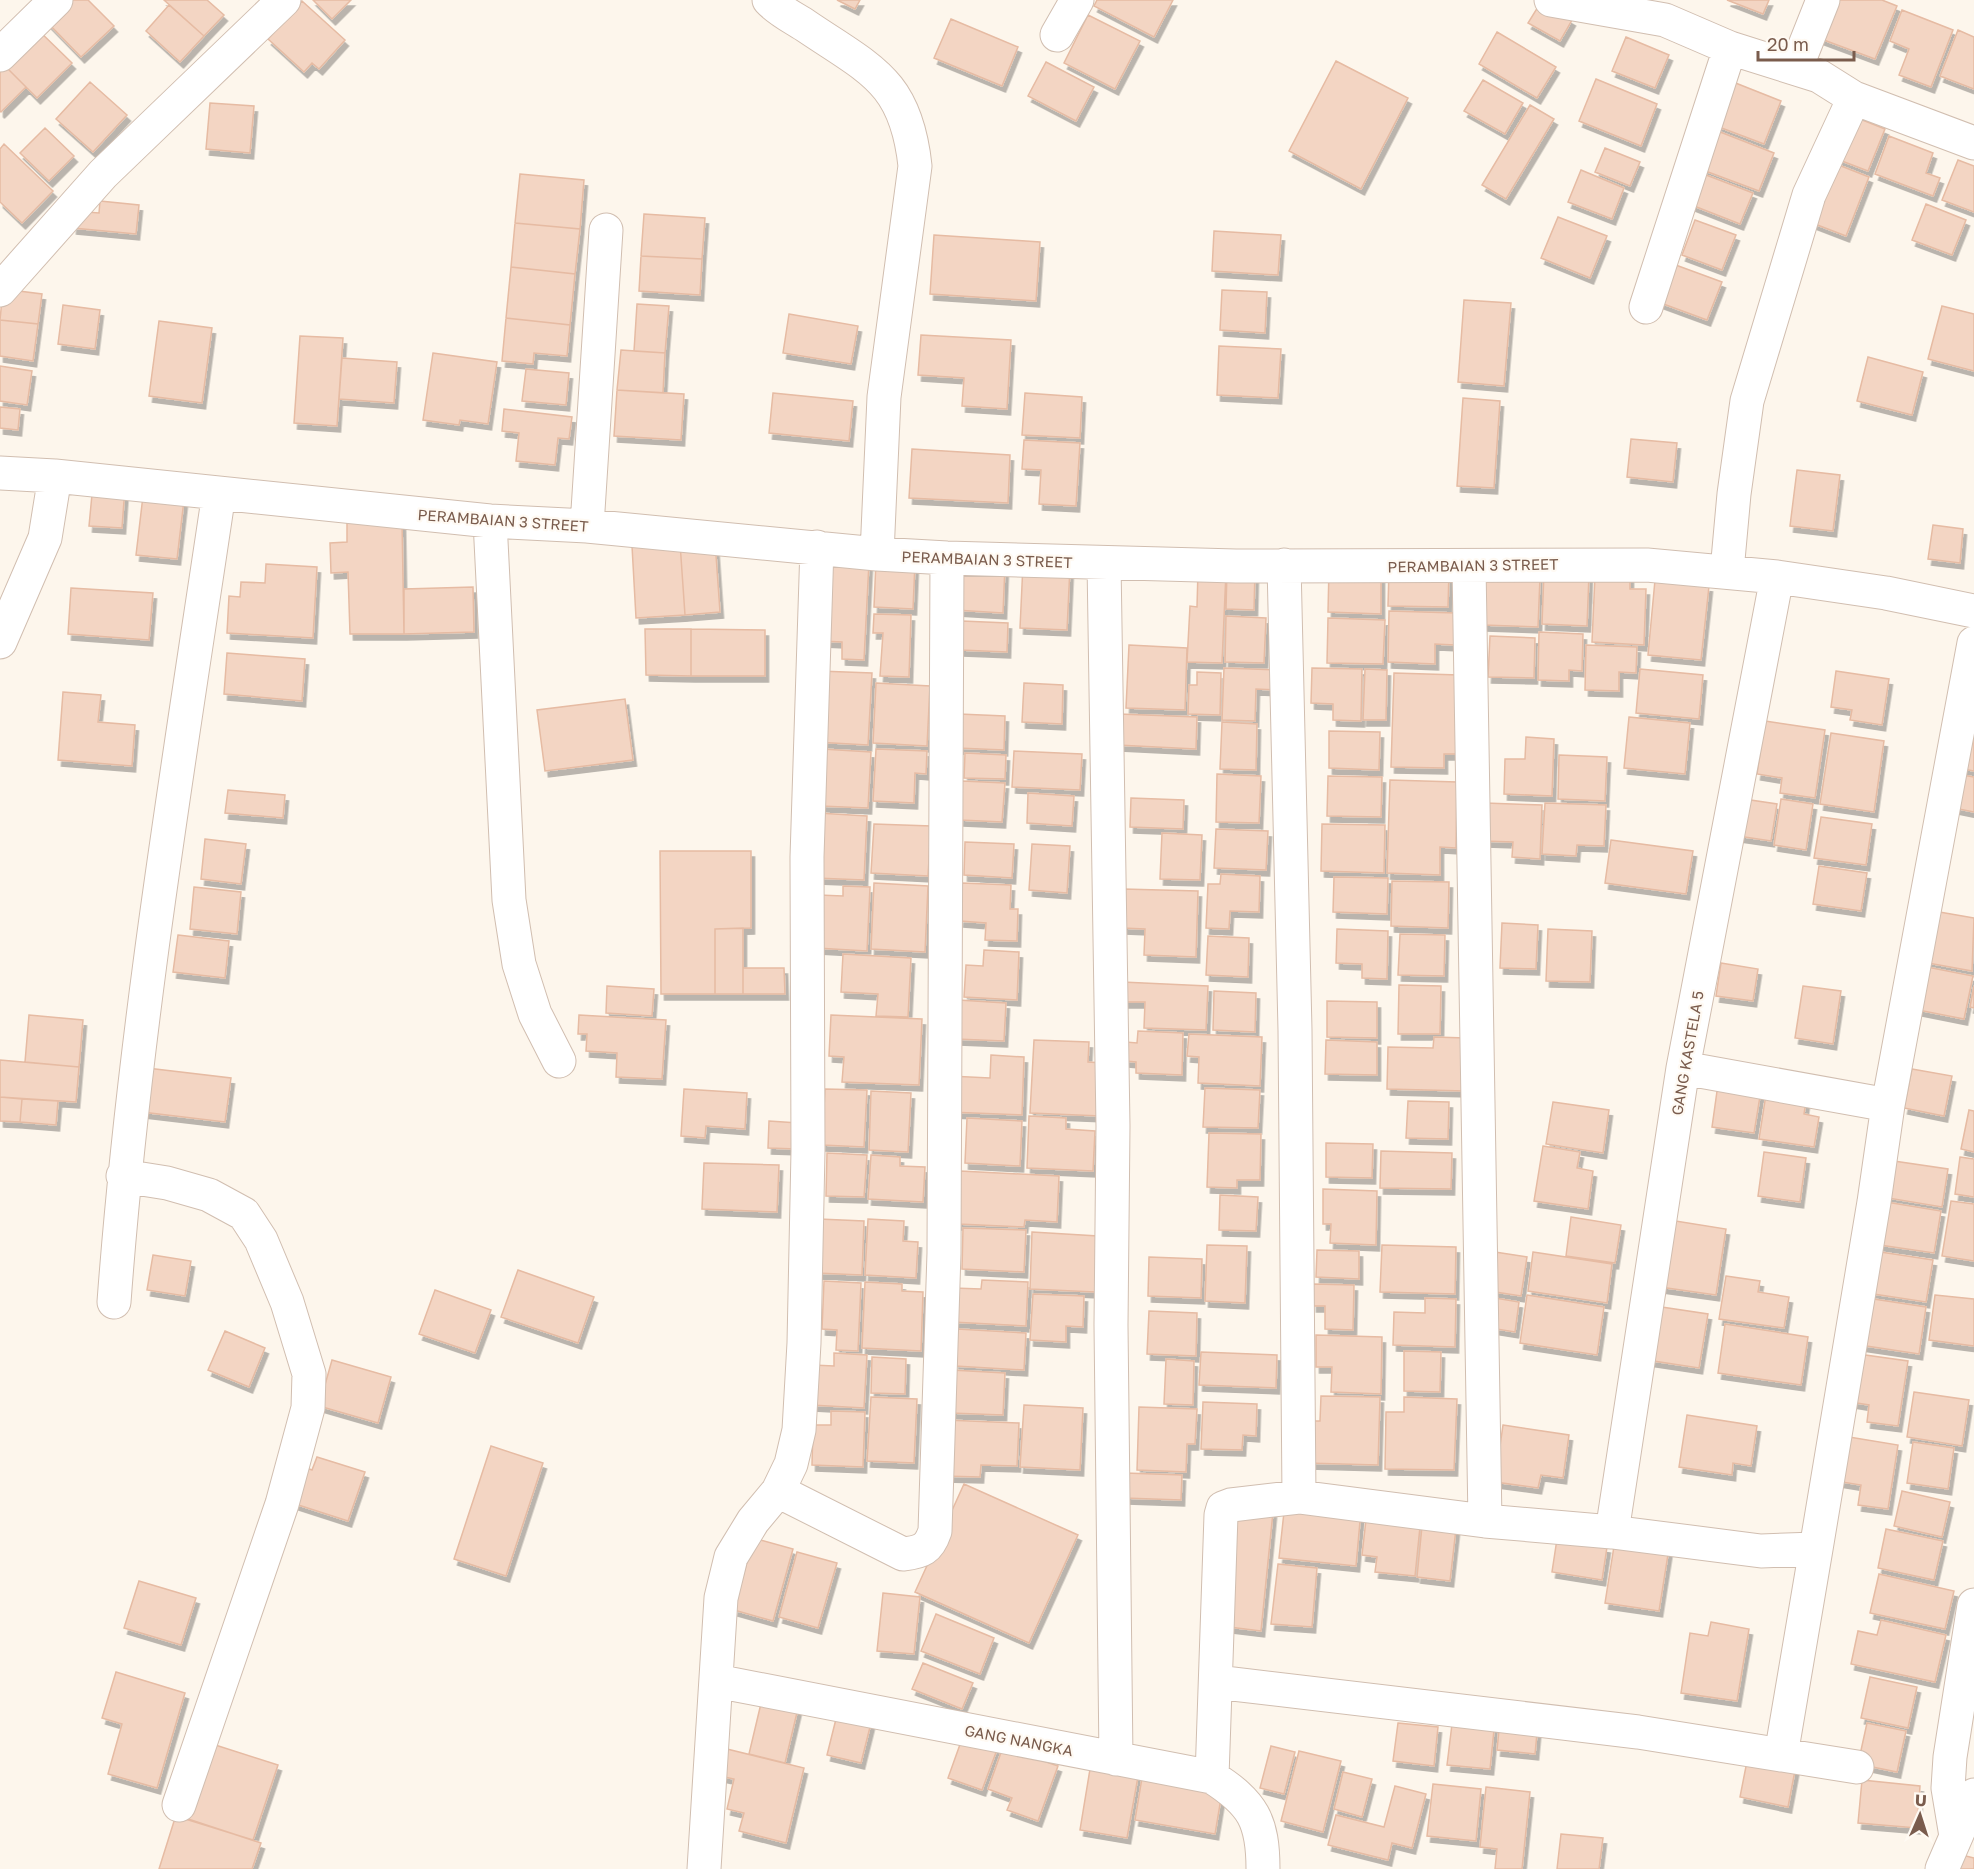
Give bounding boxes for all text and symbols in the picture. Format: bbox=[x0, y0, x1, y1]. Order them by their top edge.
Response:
scale bar bbox=[1758, 24, 1854, 62]
text: 20 m bbox=[1767, 33, 1809, 55]
street label: PERAMBAIAN 3 STREET bbox=[417, 505, 589, 535]
street label: PERAMBAIAN 3 STREET bbox=[901, 547, 1073, 571]
street label: PERAMBAIAN 3 STREET bbox=[1387, 555, 1559, 575]
street label: GANG KASTELA 5 bbox=[1667, 989, 1707, 1117]
street label: GANG NANGKA bbox=[963, 1721, 1075, 1759]
north arrow bbox=[1890, 1785, 1950, 1845]
text: U bbox=[1914, 1790, 1927, 1810]

